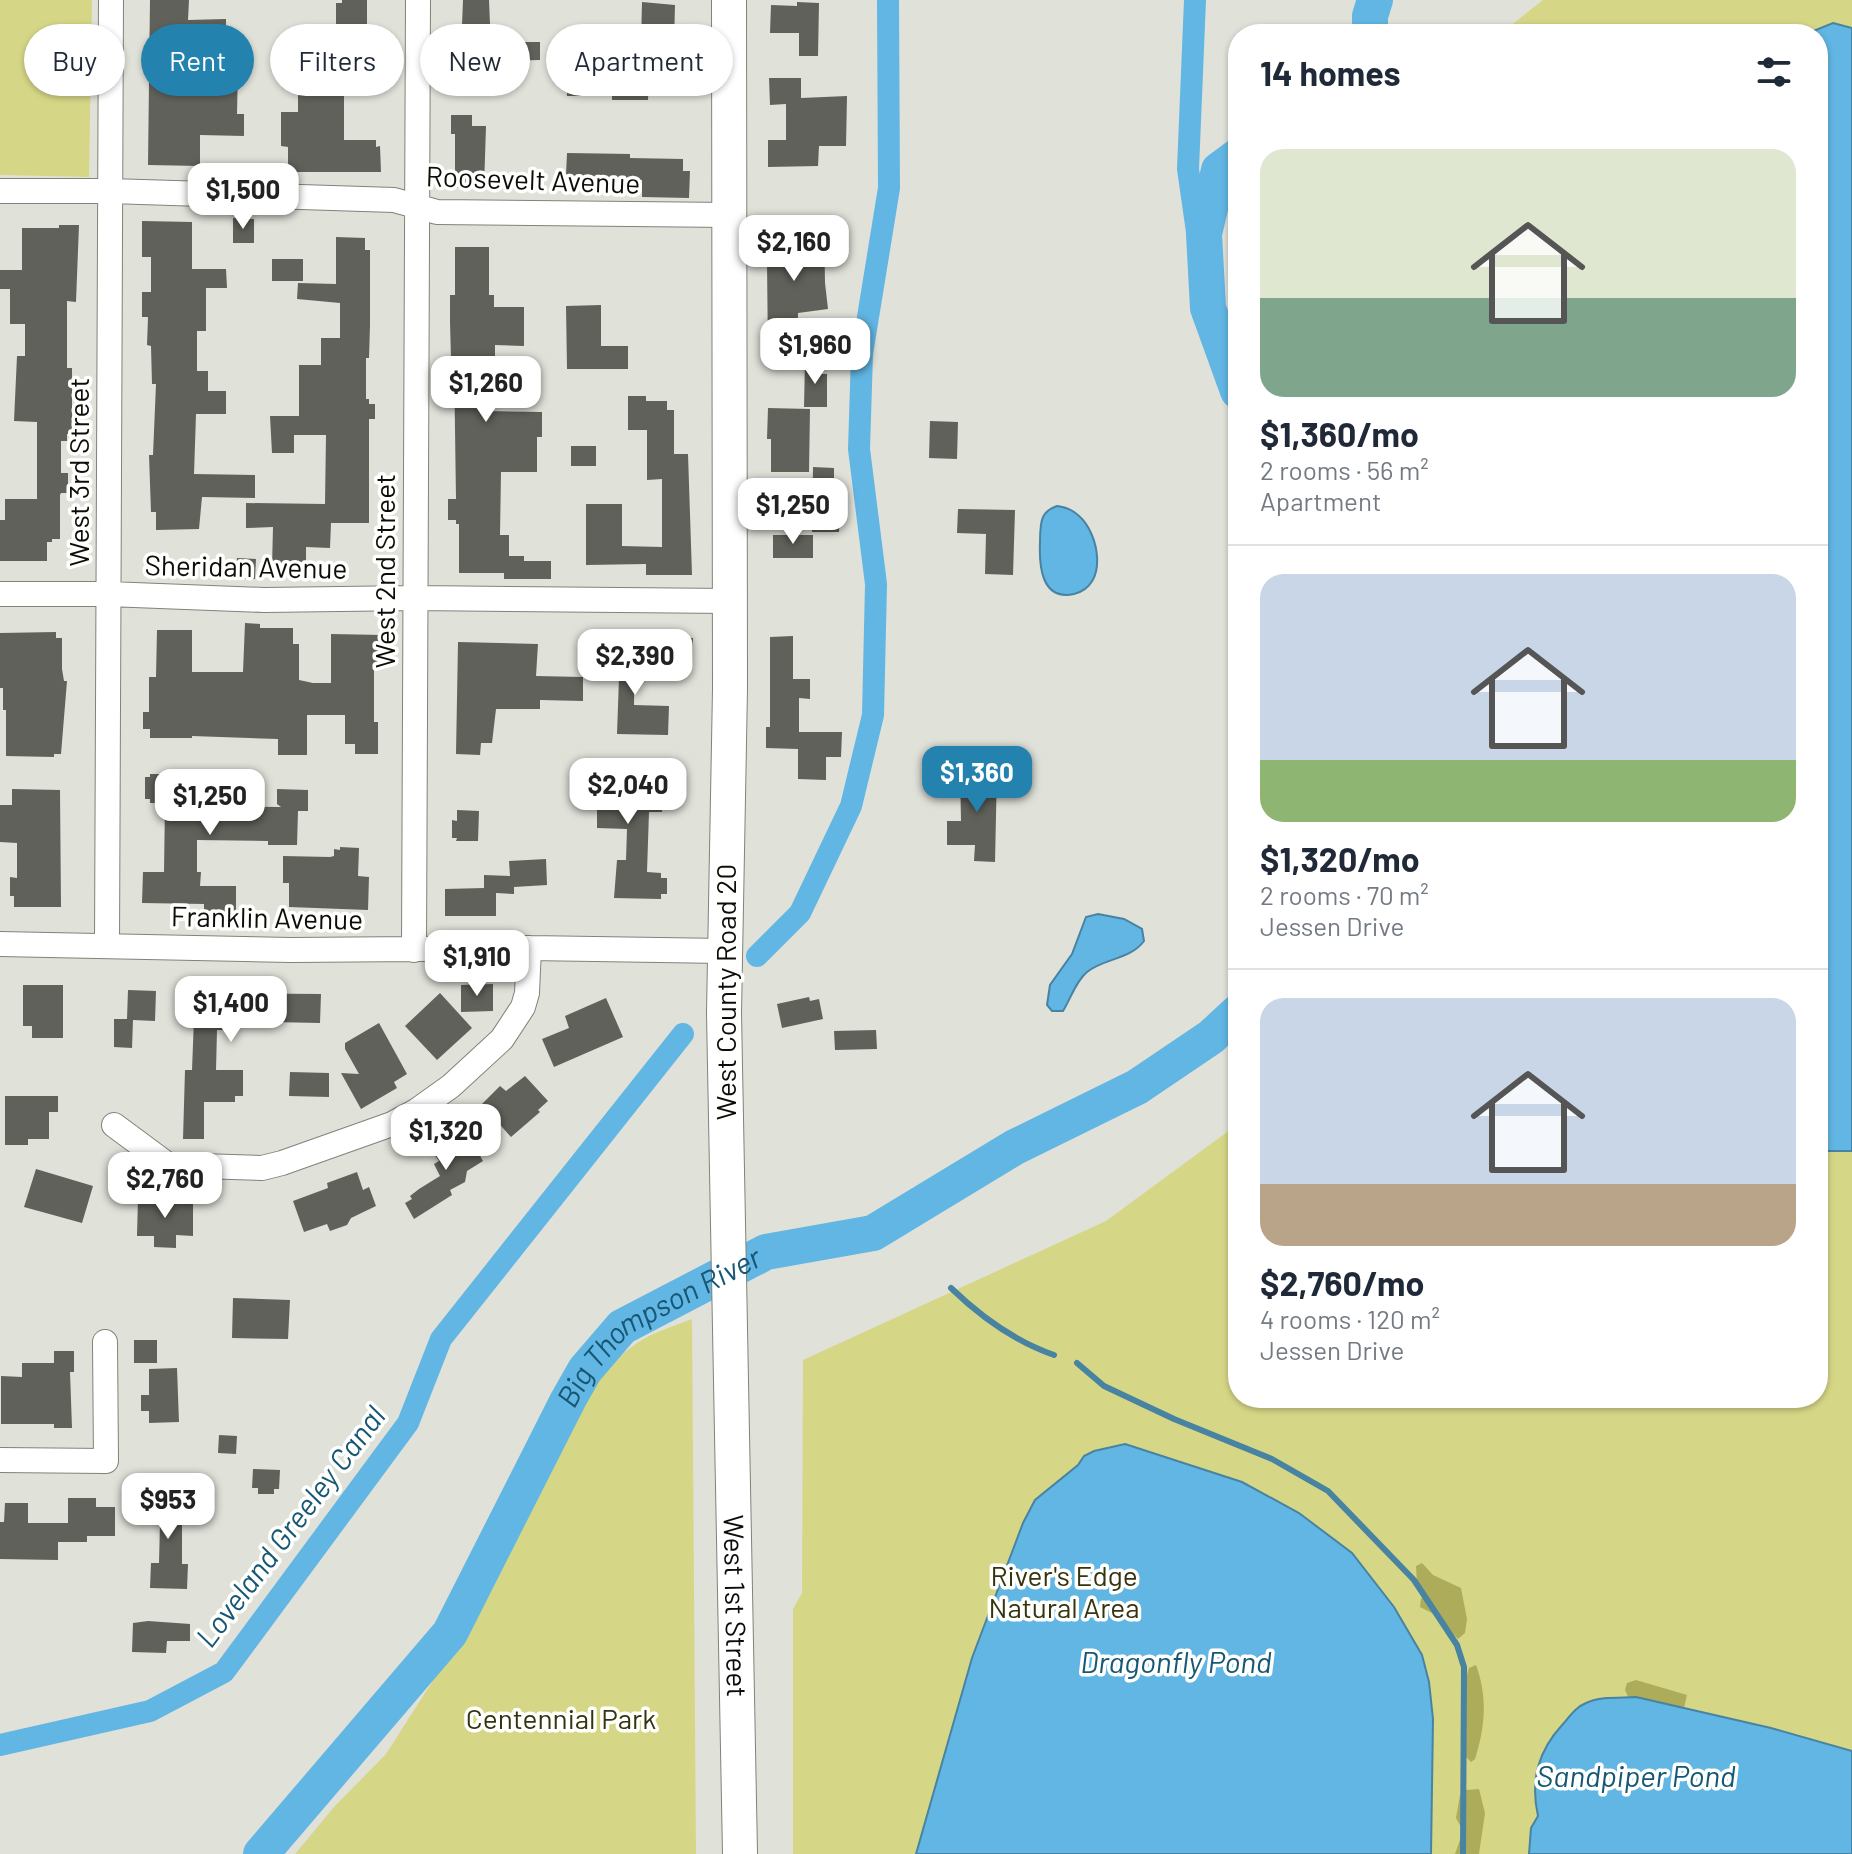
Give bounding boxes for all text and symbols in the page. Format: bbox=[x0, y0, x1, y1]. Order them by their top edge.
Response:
chip: Buy bbox=[24, 24, 125, 96]
chip: Rent bbox=[141, 24, 254, 96]
chip: Filters bbox=[270, 24, 404, 96]
chip: New bbox=[420, 24, 530, 96]
chip: Apartment bbox=[546, 24, 733, 96]
icon: filters bbox=[1752, 50, 1796, 94]
text: 14 homes bbox=[1260, 52, 1401, 93]
street label: Roosevelt Avenue bbox=[425, 158, 641, 200]
pin: $1,500 bbox=[178, 163, 308, 231]
text: $1,500 bbox=[206, 173, 280, 204]
icon: home bbox=[1456, 201, 1600, 345]
pin: $2,160 bbox=[729, 215, 859, 283]
text: $2,160 bbox=[757, 225, 831, 256]
pin: $1,960 bbox=[750, 318, 880, 386]
text: $1,960 bbox=[778, 328, 852, 359]
pin: $1,260 bbox=[421, 356, 551, 424]
text: $1,260 bbox=[449, 366, 523, 397]
street label: West 3rd Street bbox=[61, 378, 95, 566]
text: $1,360/mo bbox=[1260, 413, 1419, 454]
text: 2 rooms · 56 m² bbox=[1260, 454, 1429, 485]
street label: West 2nd Street bbox=[367, 474, 401, 668]
pin: $1,250 bbox=[728, 478, 858, 546]
text: Apartment bbox=[1260, 485, 1381, 516]
text: $1,250 bbox=[756, 488, 830, 519]
street label: Sheridan Avenue bbox=[144, 547, 348, 585]
icon: home bbox=[1456, 626, 1600, 770]
pin: $2,390 bbox=[570, 629, 700, 697]
text: $2,390 bbox=[596, 639, 675, 670]
pin: $1,360 bbox=[912, 746, 1042, 814]
text: $1,360 bbox=[940, 756, 1014, 787]
pin: $2,040 bbox=[563, 758, 693, 826]
text: $2,040 bbox=[587, 768, 669, 799]
pin: $1,250 bbox=[145, 769, 275, 837]
text: $1,250 bbox=[173, 779, 247, 810]
text: $1,320/mo bbox=[1260, 838, 1420, 879]
street label: West County Road 20 bbox=[708, 864, 742, 1120]
text: 2 rooms · 70 m² bbox=[1260, 879, 1429, 910]
street label: Franklin Avenue bbox=[171, 898, 363, 936]
text: Jessen Drive bbox=[1260, 910, 1404, 941]
pin: $1,910 bbox=[412, 930, 542, 998]
text: $1,910 bbox=[443, 940, 511, 971]
pin: $1,400 bbox=[166, 976, 296, 1044]
text: $1,400 bbox=[193, 986, 269, 1017]
icon: home bbox=[1456, 1050, 1600, 1194]
pin: $1,320 bbox=[381, 1104, 511, 1172]
text: $1,320 bbox=[409, 1114, 483, 1145]
pin: $2,760 bbox=[100, 1152, 230, 1220]
text: $2,760 bbox=[126, 1162, 204, 1193]
water label: Big Thompson River bbox=[548, 1237, 768, 1413]
text: $2,760/mo bbox=[1260, 1262, 1424, 1303]
text: 4 rooms · 120 m² bbox=[1260, 1303, 1440, 1334]
text: Jessen Drive bbox=[1260, 1334, 1404, 1365]
water label: Loveland Greeley Canal bbox=[187, 1398, 392, 1653]
pin: $953 bbox=[121, 1473, 215, 1541]
text: $953 bbox=[140, 1483, 196, 1514]
street label: West 1st Street bbox=[718, 1514, 755, 1697]
park label: River's Edge Natural Area bbox=[989, 1558, 1139, 1624]
water label: Dragonfly Pond bbox=[1080, 1643, 1272, 1679]
park label: Centennial Park bbox=[466, 1701, 656, 1735]
water label: Sandpiper Pond bbox=[1536, 1757, 1736, 1793]

